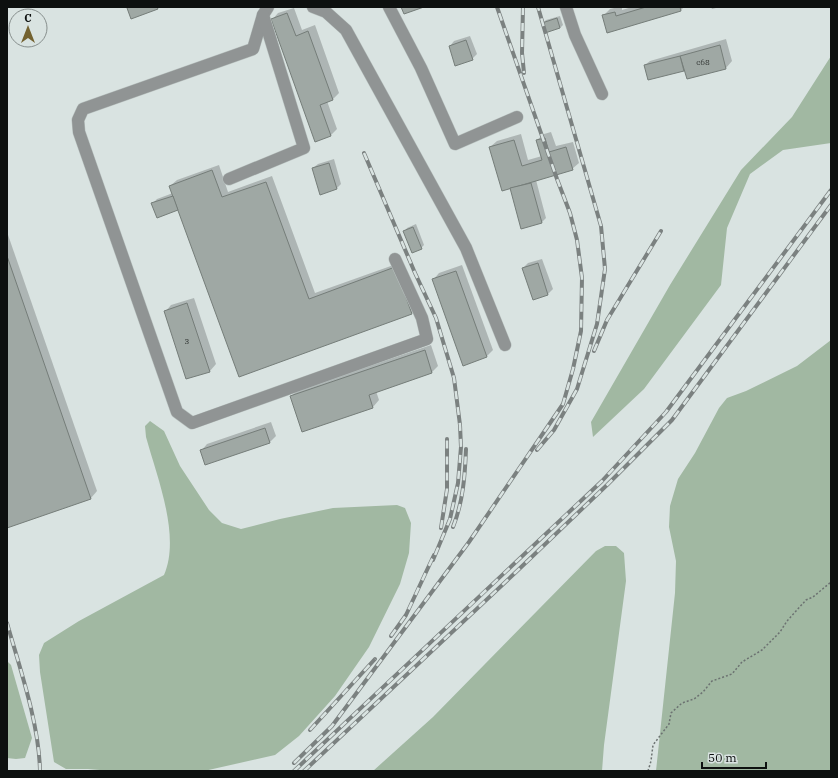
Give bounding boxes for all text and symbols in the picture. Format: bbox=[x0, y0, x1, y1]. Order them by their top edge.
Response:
north arrow bbox=[8, 8, 48, 48]
text: С bbox=[24, 11, 32, 25]
house number: с68 bbox=[696, 57, 710, 67]
house number: 3 bbox=[185, 336, 190, 346]
scale bar bbox=[702, 744, 766, 770]
text: 50 m bbox=[708, 750, 737, 765]

